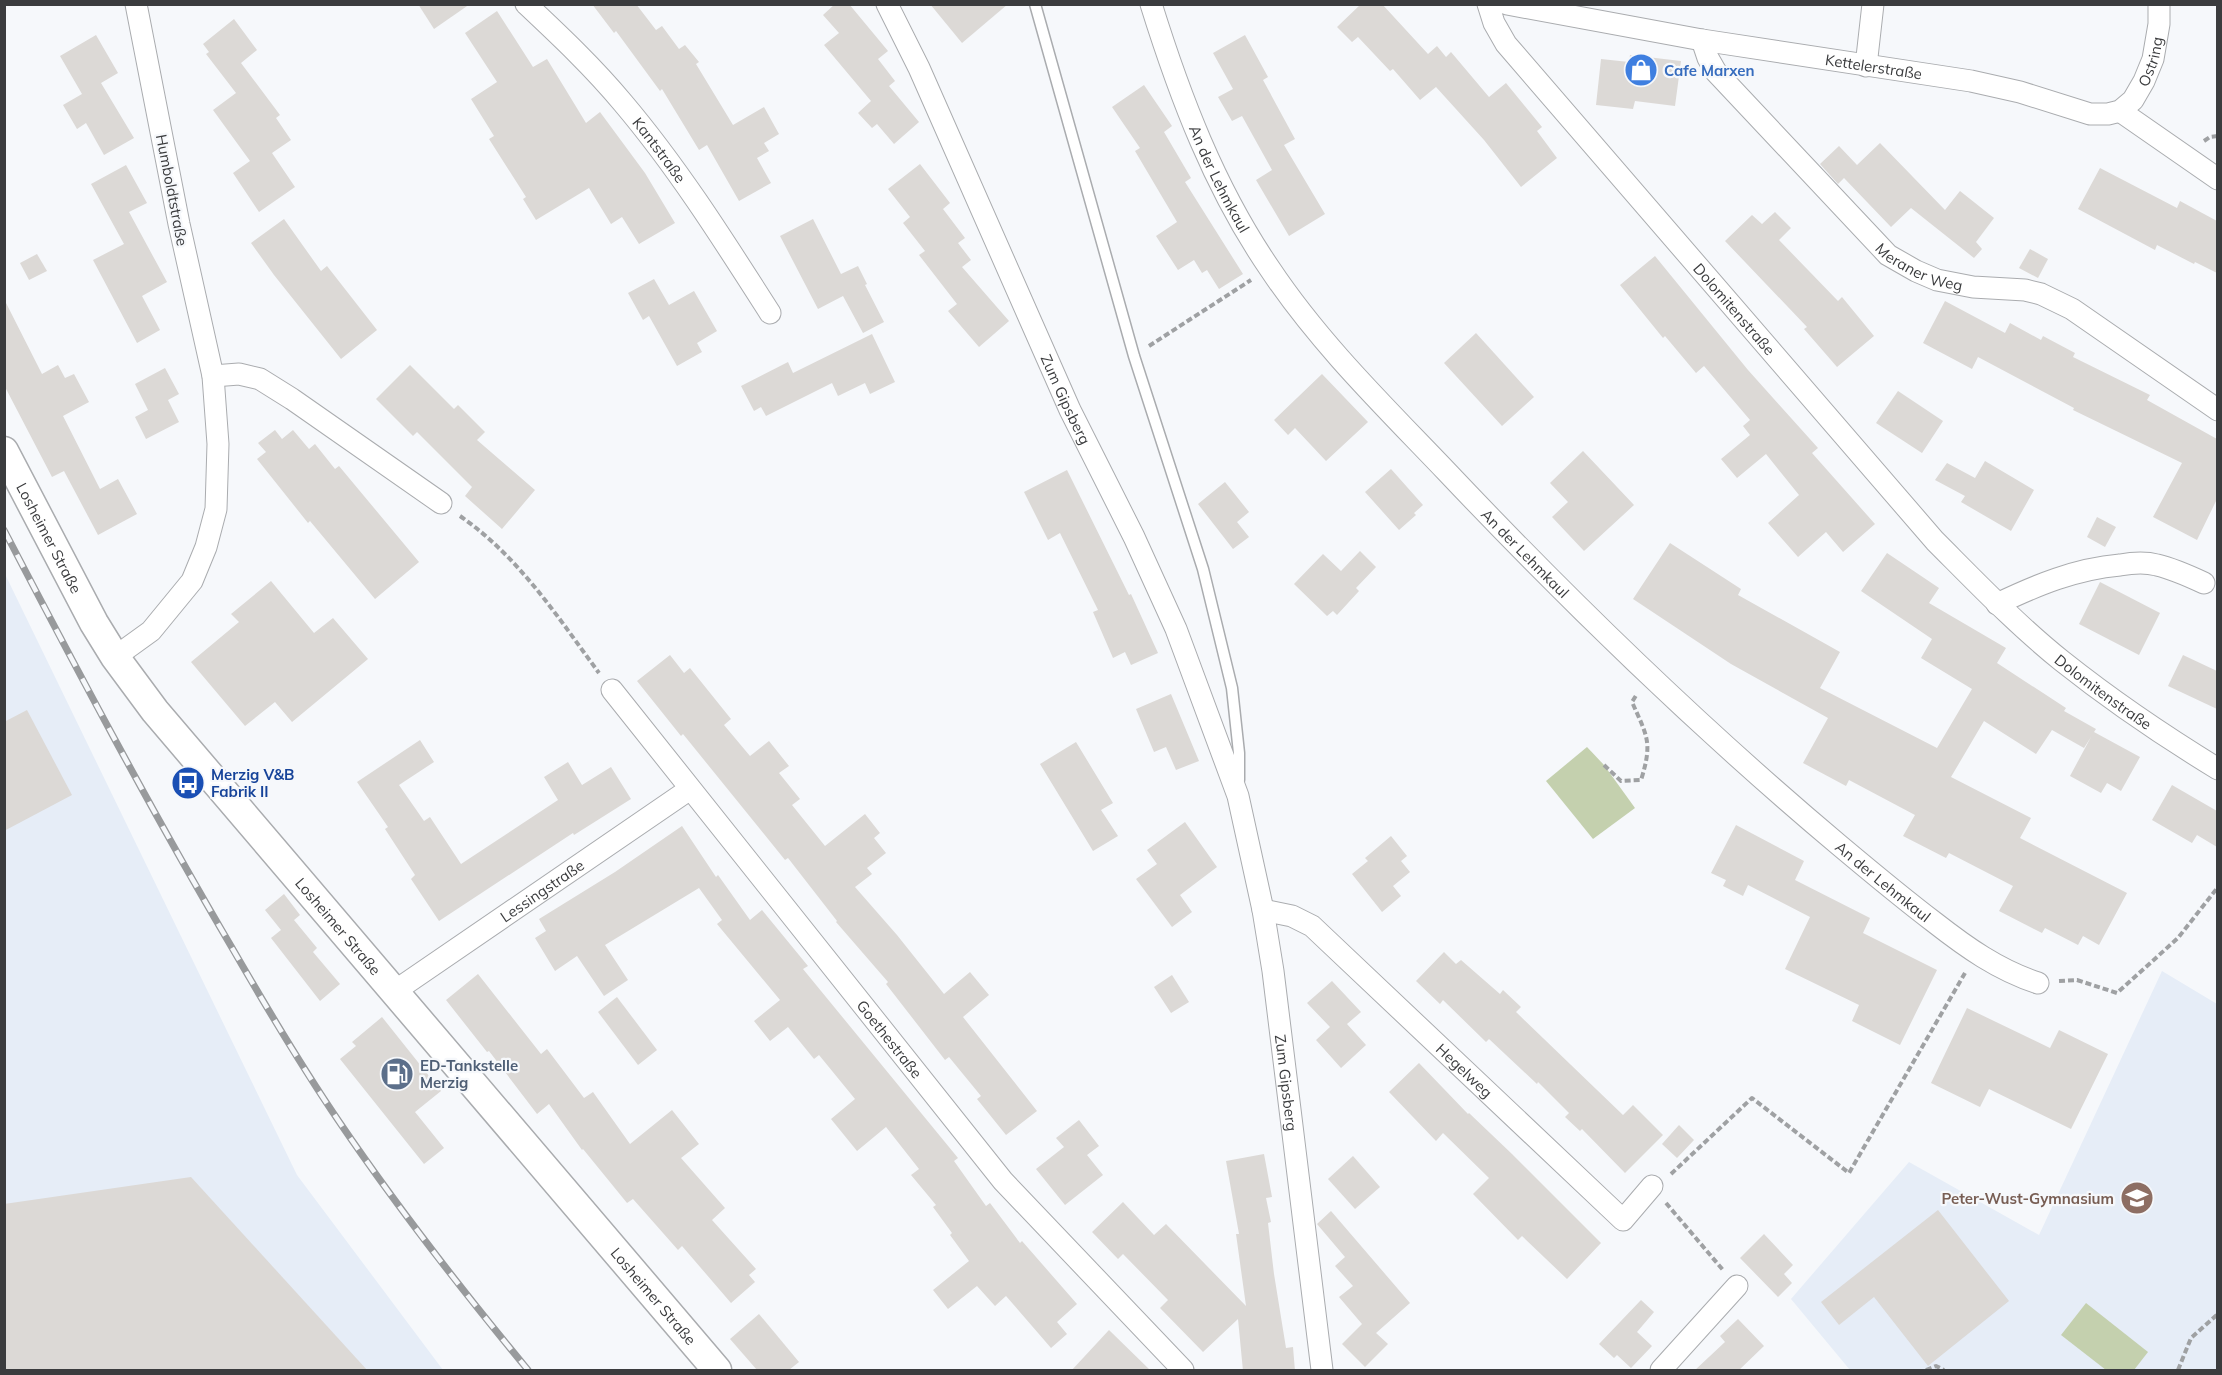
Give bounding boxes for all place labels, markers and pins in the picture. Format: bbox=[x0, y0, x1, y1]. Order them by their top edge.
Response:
shop icon: Cafe Marxen bbox=[1623, 52, 1659, 88]
place label: Cafe Marxen bbox=[1664, 61, 1755, 80]
bus stop icon: Merzig V&B Fabrik II bbox=[170, 765, 206, 801]
place label: Merzig V&B Fabrik II bbox=[211, 765, 294, 801]
fuel station icon: ED-Tankstelle Merzig bbox=[379, 1056, 415, 1092]
place label: ED-Tankstelle Merzig bbox=[420, 1056, 518, 1092]
school or university icon: Peter-Wust-Gymnasium bbox=[2119, 1180, 2155, 1216]
place label: Peter-Wust-Gymnasium bbox=[1941, 1189, 2114, 1208]

